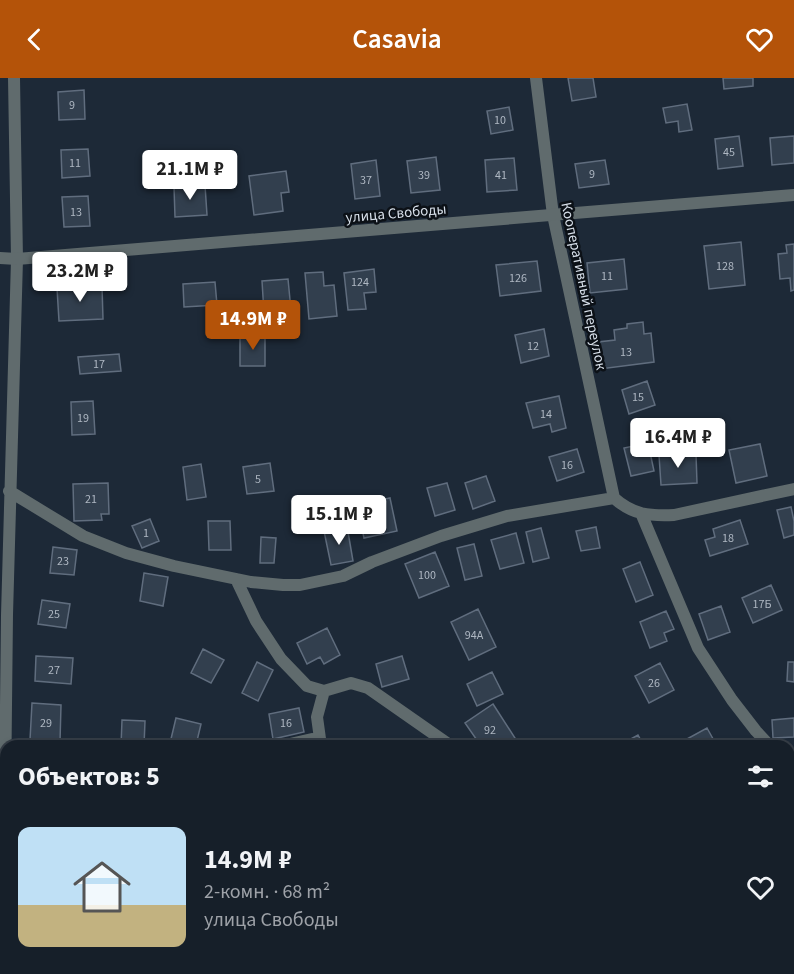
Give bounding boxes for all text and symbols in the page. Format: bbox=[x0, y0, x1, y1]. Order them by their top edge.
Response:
text: Casavia bbox=[352, 20, 442, 59]
icon: back bbox=[18, 23, 51, 56]
icon: heart bbox=[743, 23, 776, 56]
house number: 9 bbox=[69, 97, 75, 114]
house number: 10 bbox=[494, 112, 506, 129]
house number: 45 bbox=[723, 144, 735, 161]
pin: 21.1M ₽ bbox=[135, 150, 245, 201]
house number: 11 bbox=[69, 155, 81, 172]
text: 21.1M ₽ bbox=[156, 155, 224, 183]
house number: 9 bbox=[589, 166, 595, 183]
house number: 39 bbox=[418, 167, 430, 184]
house number: 41 bbox=[495, 167, 507, 184]
house number: 37 bbox=[360, 172, 372, 189]
street label: улица Свободы bbox=[345, 199, 447, 228]
street label: Кооперативный переулок bbox=[555, 200, 612, 373]
house number: 13 bbox=[70, 204, 82, 221]
pin: 23.2M ₽ bbox=[25, 252, 135, 303]
text: 23.2M ₽ bbox=[46, 257, 114, 285]
house number: 128 bbox=[716, 258, 734, 275]
house number: 11 bbox=[601, 268, 613, 285]
house number: 126 bbox=[509, 270, 527, 287]
house number: 124 bbox=[351, 274, 369, 291]
pin: 14.9M ₽ bbox=[198, 300, 308, 351]
text: 14.9M ₽ bbox=[219, 305, 287, 333]
house number: 12 bbox=[527, 338, 539, 355]
house number: 13 bbox=[620, 344, 632, 361]
house number: 17 bbox=[93, 356, 105, 373]
house number: 15 bbox=[632, 389, 644, 406]
house number: 14 bbox=[540, 406, 552, 423]
house number: 19 bbox=[77, 410, 89, 427]
pin: 16.4M ₽ bbox=[623, 418, 733, 469]
text: 16.4M ₽ bbox=[644, 423, 712, 451]
house number: 16 bbox=[561, 457, 573, 474]
house number: 5 bbox=[255, 471, 261, 488]
house number: 21 bbox=[85, 491, 97, 508]
pin: 15.1M ₽ bbox=[284, 495, 394, 546]
text: 15.1M ₽ bbox=[305, 500, 373, 528]
house number: 1 bbox=[143, 525, 149, 542]
house number: 18 bbox=[722, 530, 734, 547]
house number: 23 bbox=[57, 553, 69, 570]
house number: 100 bbox=[418, 567, 436, 584]
house number: 17Б bbox=[753, 596, 771, 613]
house number: 25 bbox=[48, 606, 60, 623]
house number: 94А bbox=[465, 627, 484, 644]
house number: 27 bbox=[48, 662, 60, 679]
house number: 26 bbox=[648, 675, 660, 692]
house number: 29 bbox=[40, 715, 52, 732]
house number: 16 bbox=[280, 715, 292, 732]
house number: 92 bbox=[484, 722, 496, 739]
text: Объектов: 5 bbox=[18, 758, 160, 795]
icon: filters bbox=[744, 760, 777, 793]
text: 14.9M ₽ bbox=[204, 841, 292, 878]
icon: home bbox=[66, 851, 138, 923]
icon: heart bbox=[744, 871, 777, 904]
text: 2-комн. · 68 m² bbox=[204, 878, 330, 906]
text: улица Свободы bbox=[204, 906, 339, 934]

